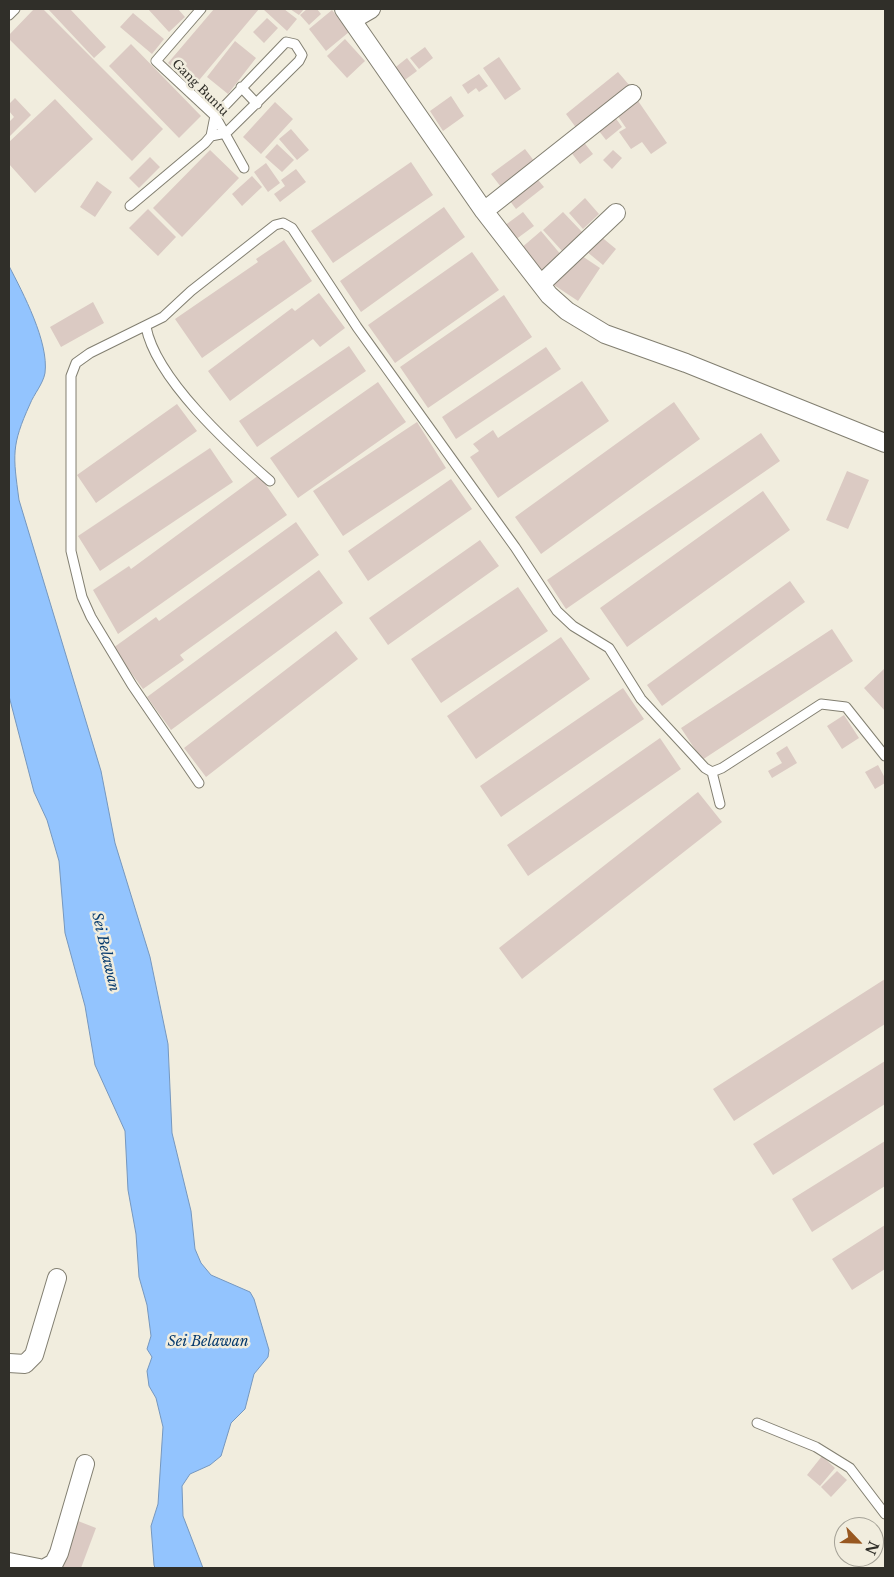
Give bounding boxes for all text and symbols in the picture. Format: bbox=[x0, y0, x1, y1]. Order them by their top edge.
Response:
street label: Gang Buntu bbox=[169, 57, 231, 119]
water label: Sei Belawan bbox=[88, 911, 122, 993]
water label: Sei Belawan bbox=[168, 1334, 248, 1350]
north arrow bbox=[834, 1517, 884, 1567]
text: N bbox=[861, 1538, 883, 1557]

